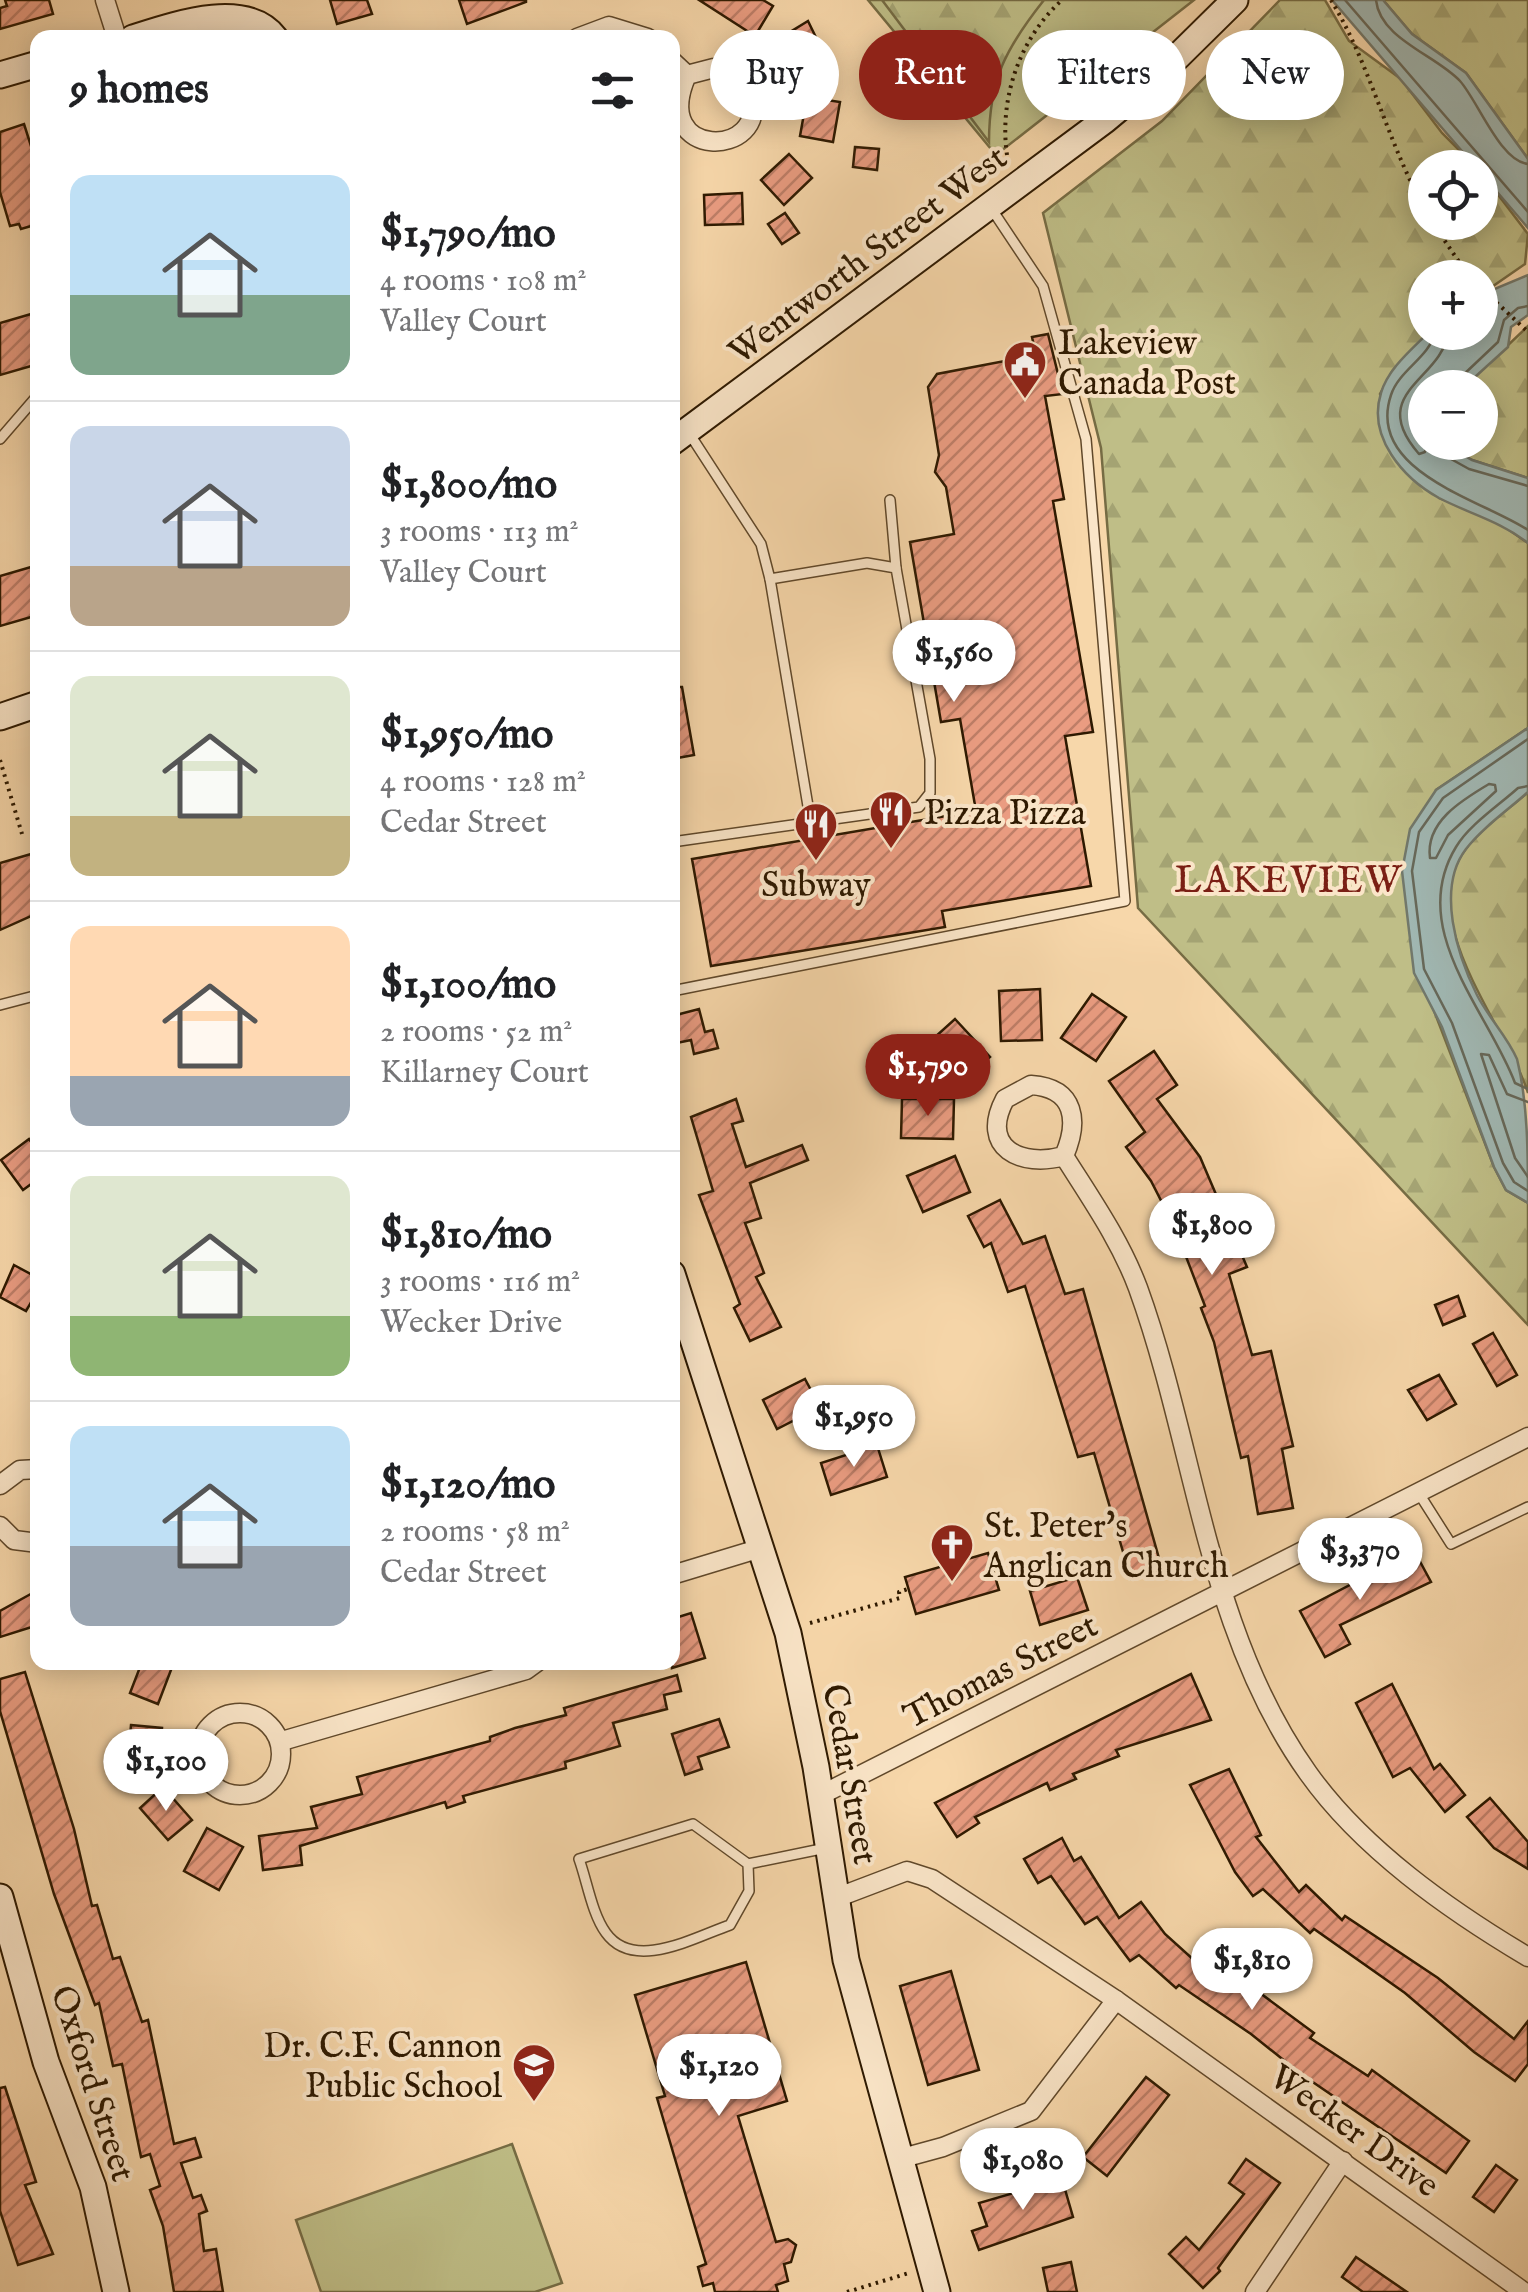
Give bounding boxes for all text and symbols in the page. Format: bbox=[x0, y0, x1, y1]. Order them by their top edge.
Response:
chip: Buy bbox=[710, 30, 839, 120]
chip: Rent bbox=[859, 30, 1002, 120]
chip: Filters bbox=[1022, 30, 1186, 120]
chip: New bbox=[1206, 30, 1344, 120]
icon: filters bbox=[585, 63, 640, 118]
text: 9 homes bbox=[70, 64, 209, 117]
street label: Wentworth Street West bbox=[720, 136, 1017, 376]
map controls bbox=[1408, 150, 1498, 460]
button: locate bbox=[1408, 150, 1498, 240]
text: $1,790/mo bbox=[380, 208, 556, 261]
icon: home bbox=[150, 215, 270, 335]
button: + bbox=[1408, 260, 1498, 350]
text: 4 rooms · 108 m² bbox=[380, 261, 587, 302]
text: Valley Court bbox=[380, 302, 547, 343]
place label: Lakeview Canada Post bbox=[1058, 322, 1236, 407]
public building icon: Lakeview Canada Post bbox=[1002, 339, 1048, 400]
button: − bbox=[1408, 370, 1498, 460]
text: $1,800/mo bbox=[380, 459, 557, 512]
icon: home bbox=[150, 466, 270, 586]
text: 3 rooms · 113 m² bbox=[380, 512, 579, 553]
text: Valley Court bbox=[380, 553, 547, 594]
pin: $1,560 bbox=[873, 620, 1035, 705]
text: $1,560 bbox=[915, 632, 993, 673]
text: $1,950/mo bbox=[380, 709, 553, 762]
icon: home bbox=[150, 716, 270, 836]
text: 4 rooms · 128 m² bbox=[380, 762, 586, 803]
restaurant icon: Pizza Pizza bbox=[868, 789, 914, 850]
place label: Pizza Pizza bbox=[924, 792, 1087, 837]
restaurant icon: Subway bbox=[793, 801, 839, 862]
text: Cedar Street bbox=[380, 803, 547, 844]
district label: LAKEVIEW bbox=[1174, 858, 1404, 906]
place label: Subway bbox=[761, 864, 871, 909]
text: $1,100/mo bbox=[380, 959, 556, 1012]
icon: home bbox=[150, 966, 270, 1086]
text: 2 rooms · 52 m² bbox=[380, 1012, 572, 1053]
pin: $1,790 bbox=[847, 1034, 1009, 1119]
text: $1,790 bbox=[887, 1046, 969, 1087]
text: Killarney Court bbox=[380, 1053, 589, 1094]
pin: $1,800 bbox=[1131, 1193, 1293, 1278]
text: $1,800 bbox=[1171, 1205, 1253, 1246]
text: $1,810/mo bbox=[380, 1209, 552, 1262]
icon: home bbox=[150, 1216, 270, 1336]
text: 3 rooms · 116 m² bbox=[380, 1262, 580, 1303]
text: Wecker Drive bbox=[380, 1303, 562, 1344]
pin: $1,950 bbox=[773, 1385, 935, 1470]
text: $1,950 bbox=[814, 1397, 894, 1438]
text: $1,120/mo bbox=[380, 1459, 555, 1512]
icon: home bbox=[150, 1466, 270, 1586]
place label: St. Peter's Anglican Church bbox=[983, 1505, 1229, 1590]
text: 2 rooms · 58 m² bbox=[380, 1512, 570, 1553]
pin: $3,370 bbox=[1279, 1518, 1441, 1603]
church icon: St. Peter's Anglican Church bbox=[929, 1522, 975, 1583]
text: $3,370 bbox=[1320, 1530, 1400, 1571]
text: Cedar Street bbox=[380, 1553, 547, 1594]
street label: Thomas Street bbox=[896, 1604, 1106, 1740]
street label: Cedar Street bbox=[811, 1681, 887, 1868]
pin: $1,100 bbox=[85, 1729, 247, 1814]
text: $1,100 bbox=[125, 1741, 207, 1782]
pin: $1,810 bbox=[1171, 1928, 1333, 2013]
text: $1,810 bbox=[1213, 1940, 1291, 1981]
street label: Oxford Street bbox=[39, 1980, 144, 2187]
place label: Dr. C.F. Cannon Public School bbox=[263, 2025, 502, 2110]
pin: $1,120 bbox=[638, 2034, 800, 2119]
school or university icon: Dr. C.F. Cannon Public School bbox=[511, 2042, 557, 2103]
text: $1,120 bbox=[679, 2046, 759, 2087]
street label: Wecker Drive bbox=[1260, 2055, 1447, 2209]
pin: $1,080 bbox=[942, 2128, 1104, 2213]
text: $1,080 bbox=[982, 2140, 1064, 2181]

